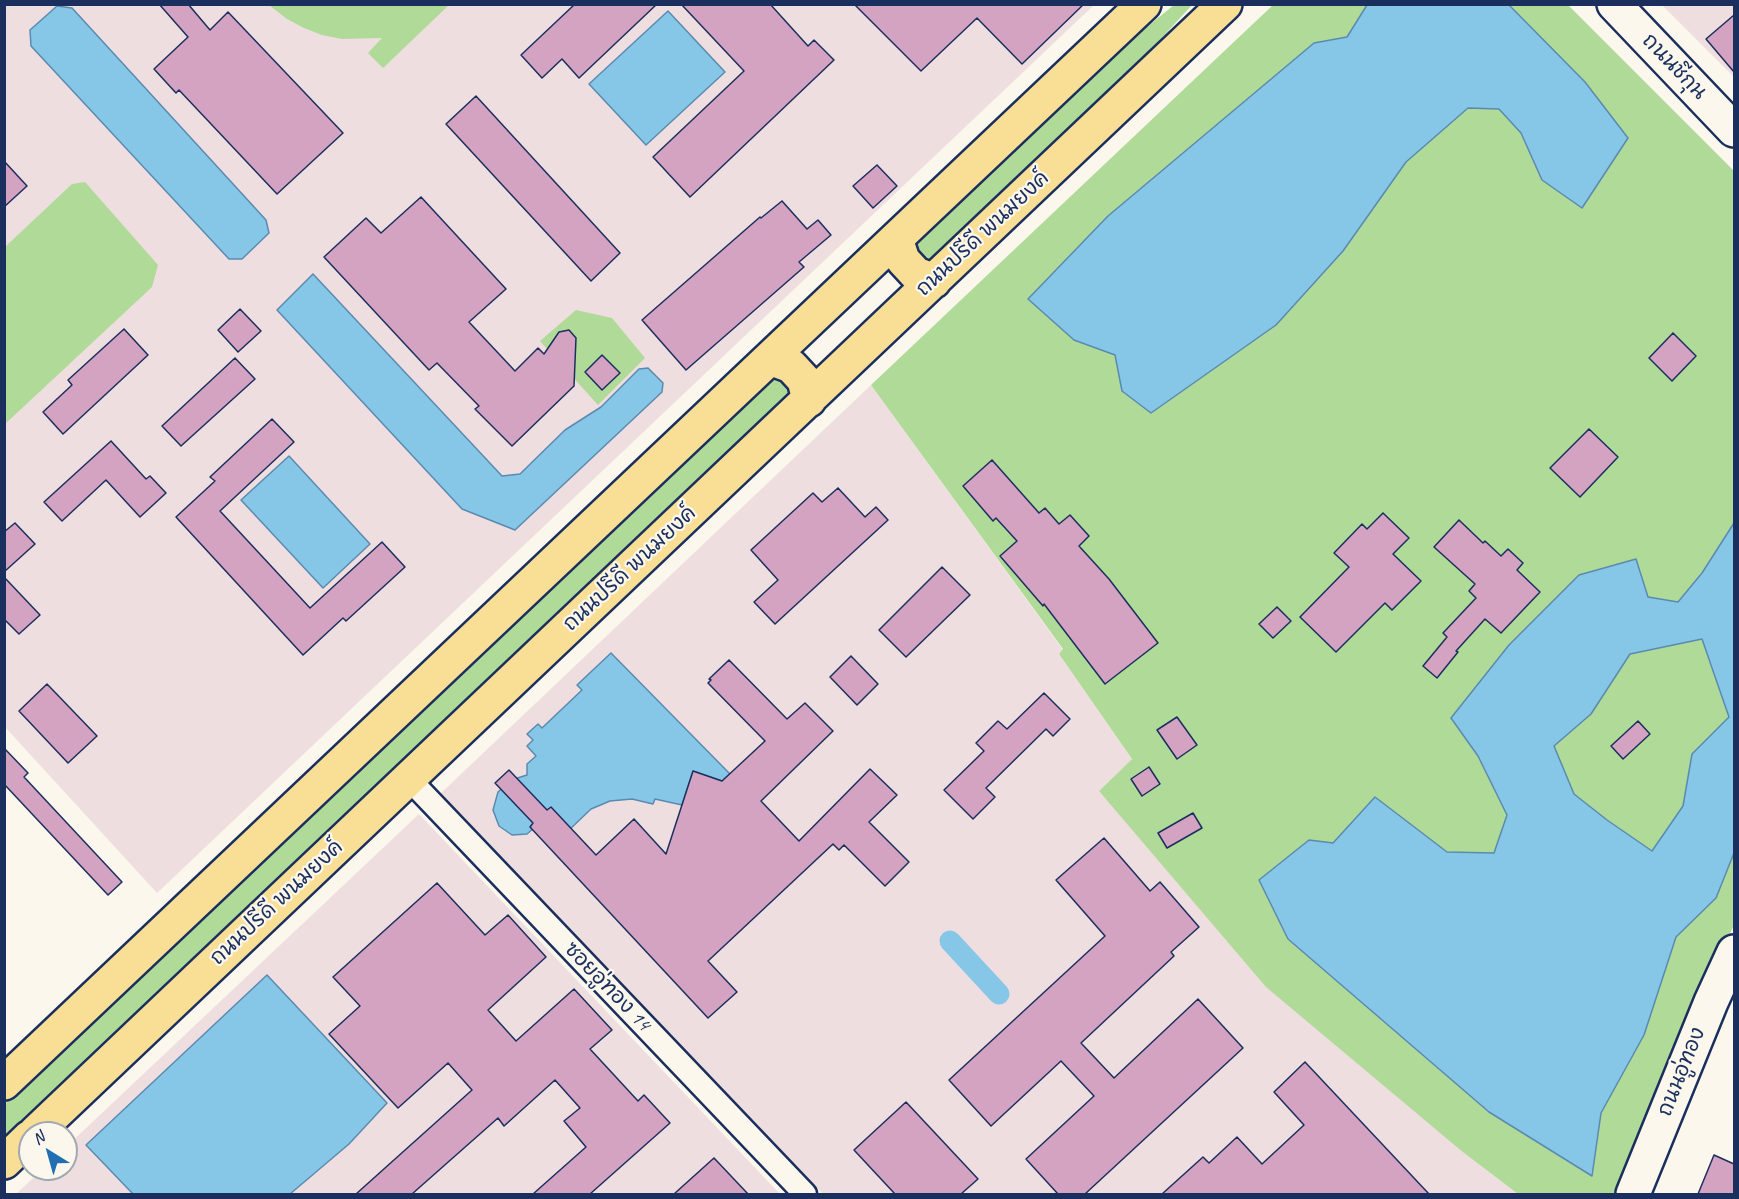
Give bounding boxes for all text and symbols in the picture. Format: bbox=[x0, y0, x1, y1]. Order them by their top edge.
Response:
street label: ถนนชีกุน bbox=[1636, 29, 1712, 105]
street label: ถนนปรีดี พนมยงค์ bbox=[911, 166, 1055, 302]
street label: ถนนปรีดี พนมยงค์ bbox=[558, 501, 702, 637]
street label: ถนนปรีดี พนมยงค์ bbox=[205, 835, 349, 971]
street label: ซอยอู่ทอง 14 bbox=[558, 937, 656, 1037]
street label: ถนนอู่ทอง bbox=[1653, 1024, 1711, 1120]
north arrow bbox=[18, 1121, 78, 1181]
text: N bbox=[28, 1127, 48, 1149]

